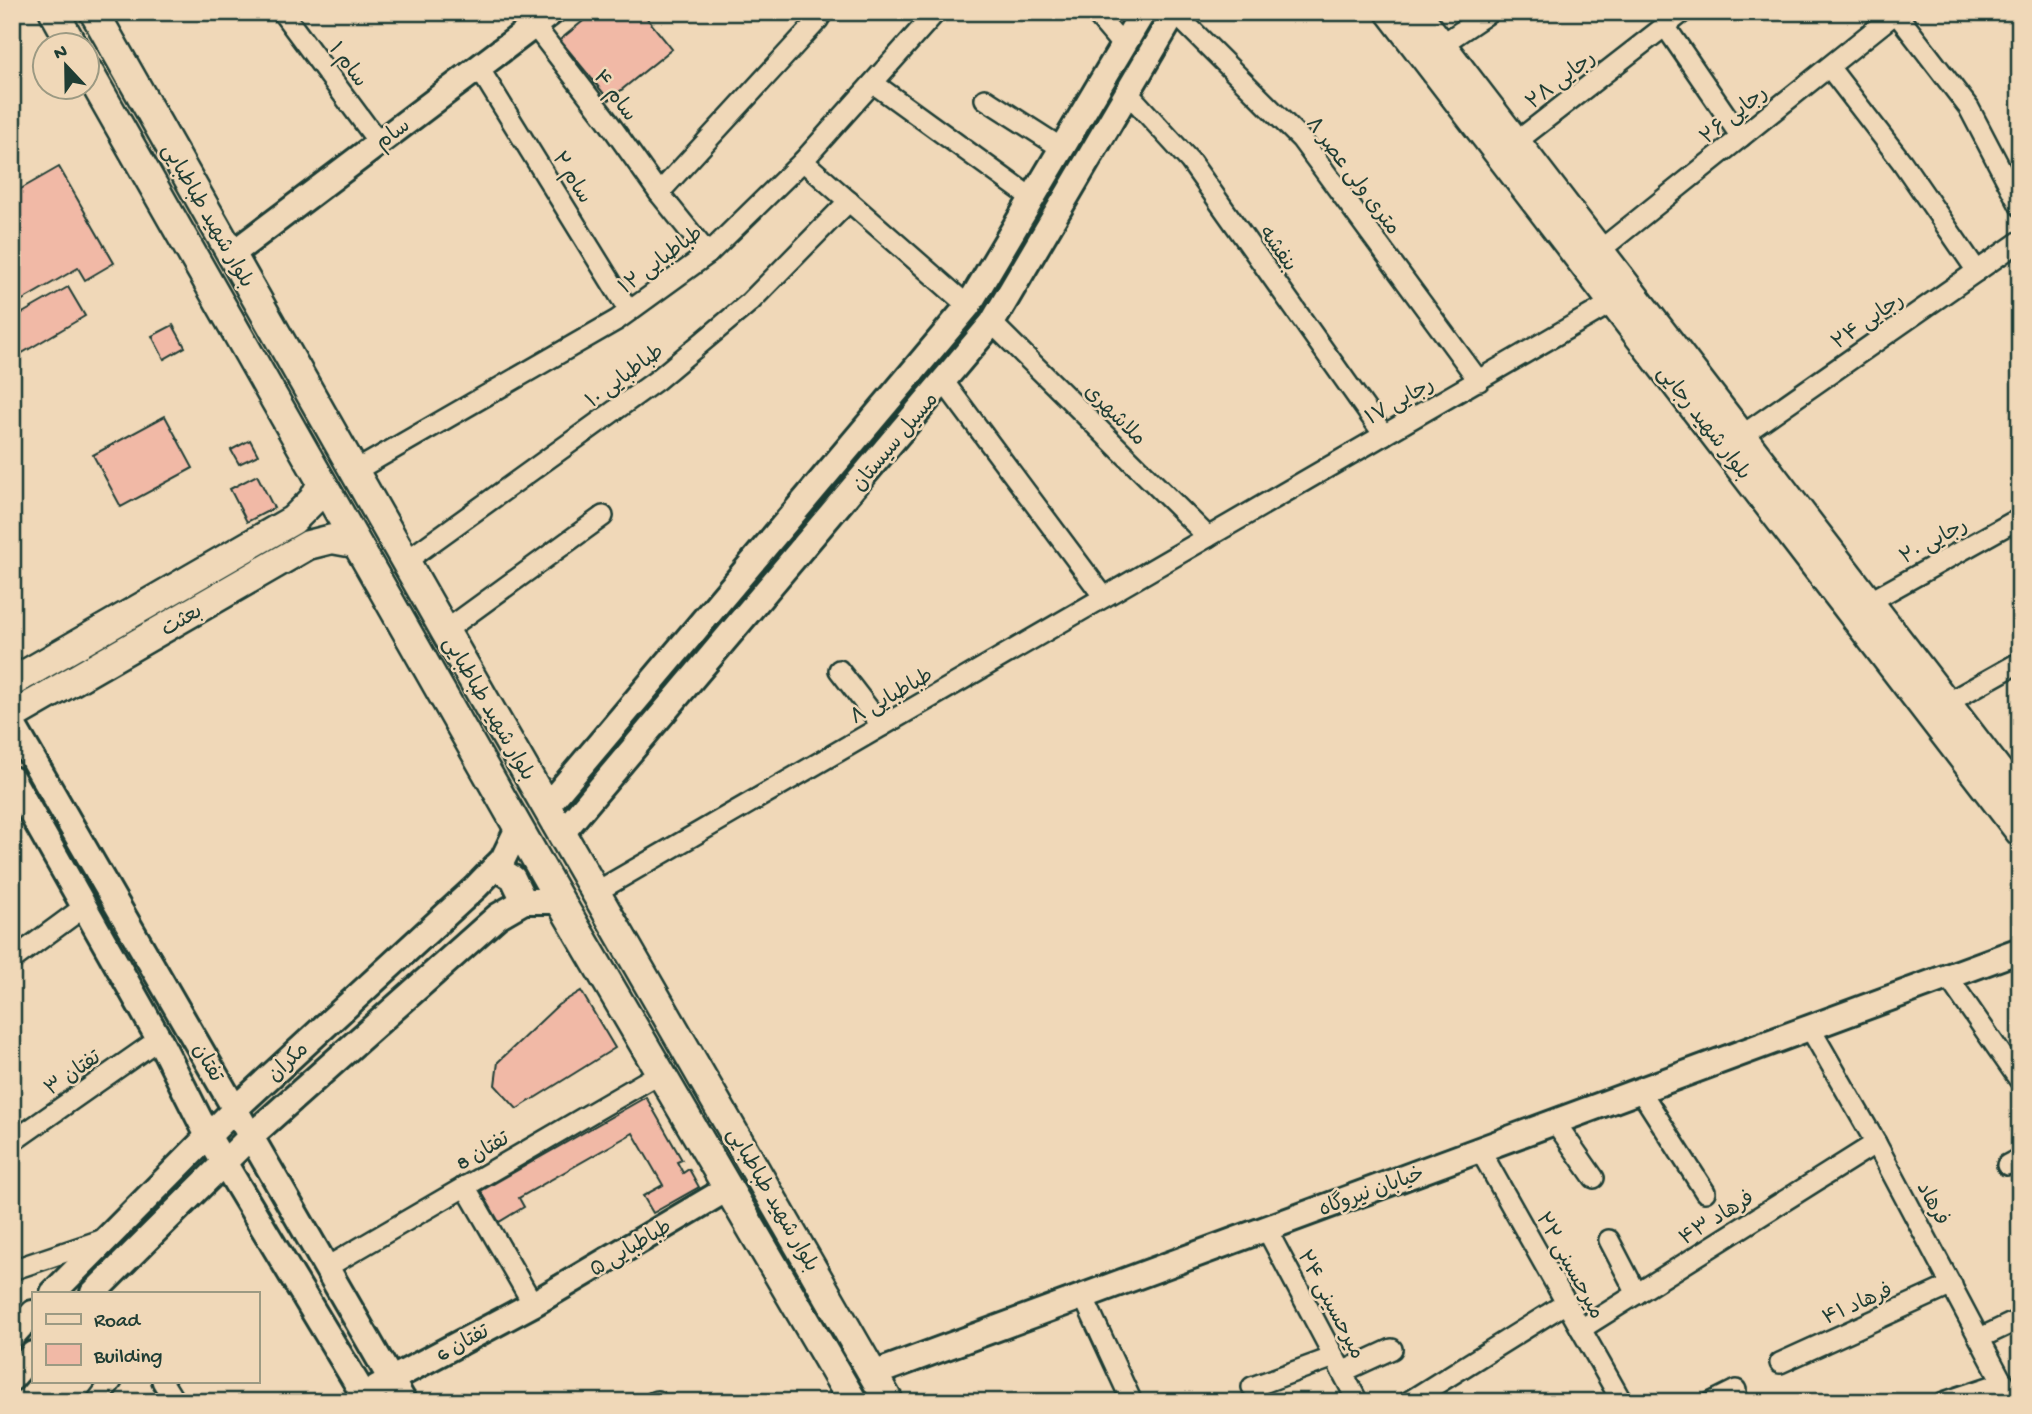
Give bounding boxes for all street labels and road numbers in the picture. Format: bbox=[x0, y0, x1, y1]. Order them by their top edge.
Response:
street label: سام ۱ bbox=[321, 39, 371, 94]
street label: رجایی ۲۸ bbox=[1522, 47, 1602, 117]
street label: سام ۴ bbox=[586, 66, 641, 128]
street label: رجایی ۲۶ bbox=[1696, 82, 1774, 151]
street label: ۸ متری ولی عصر bbox=[1299, 113, 1404, 241]
street label: سام bbox=[372, 115, 416, 157]
street label: بلوار شهید طباطبایی bbox=[154, 140, 257, 293]
street label: سام ۲ bbox=[544, 148, 596, 209]
street label: طباطبایی ۱۲ bbox=[615, 222, 709, 301]
street label: بنفشه bbox=[1252, 222, 1301, 278]
street label: رجایی ۲۴ bbox=[1828, 289, 1910, 357]
street label: طباطبایی ۱۰ bbox=[582, 340, 670, 415]
street label: بلوار شهید رجایی bbox=[1650, 362, 1755, 486]
street label: رجایی ۱۷ bbox=[1362, 373, 1439, 433]
street label: ملاشهری bbox=[1077, 380, 1150, 453]
street label: مسیل سیستان bbox=[848, 389, 945, 498]
street label: رجایی ۲۰ bbox=[1896, 514, 1973, 572]
street label: بعثت bbox=[158, 600, 208, 644]
street label: بلوار شهید طباطبایی bbox=[435, 633, 538, 786]
street label: طباطبایی ۸ bbox=[847, 664, 939, 732]
street label: مکران bbox=[264, 1038, 315, 1089]
street label: تفتان bbox=[185, 1040, 227, 1088]
street label: تفتان ۳ bbox=[41, 1046, 108, 1103]
street label: بلوار شهید طباطبایی bbox=[719, 1124, 822, 1277]
street label: تفتان 8 bbox=[453, 1127, 516, 1178]
street label: خیابان نیروگاه bbox=[1315, 1160, 1428, 1224]
street label: فرهاد bbox=[1909, 1179, 1953, 1231]
street label: فرهاد ۴۳ bbox=[1676, 1187, 1760, 1253]
street label: میرحسینی ۲۲ bbox=[1528, 1209, 1608, 1324]
street label: طباطبایی ۵ bbox=[586, 1216, 677, 1284]
street label: میرحسینی ۲۴ bbox=[1290, 1247, 1368, 1364]
street label: فرهاد ۴۱ bbox=[1819, 1280, 1897, 1333]
street label: تفتان 6 bbox=[433, 1320, 495, 1369]

